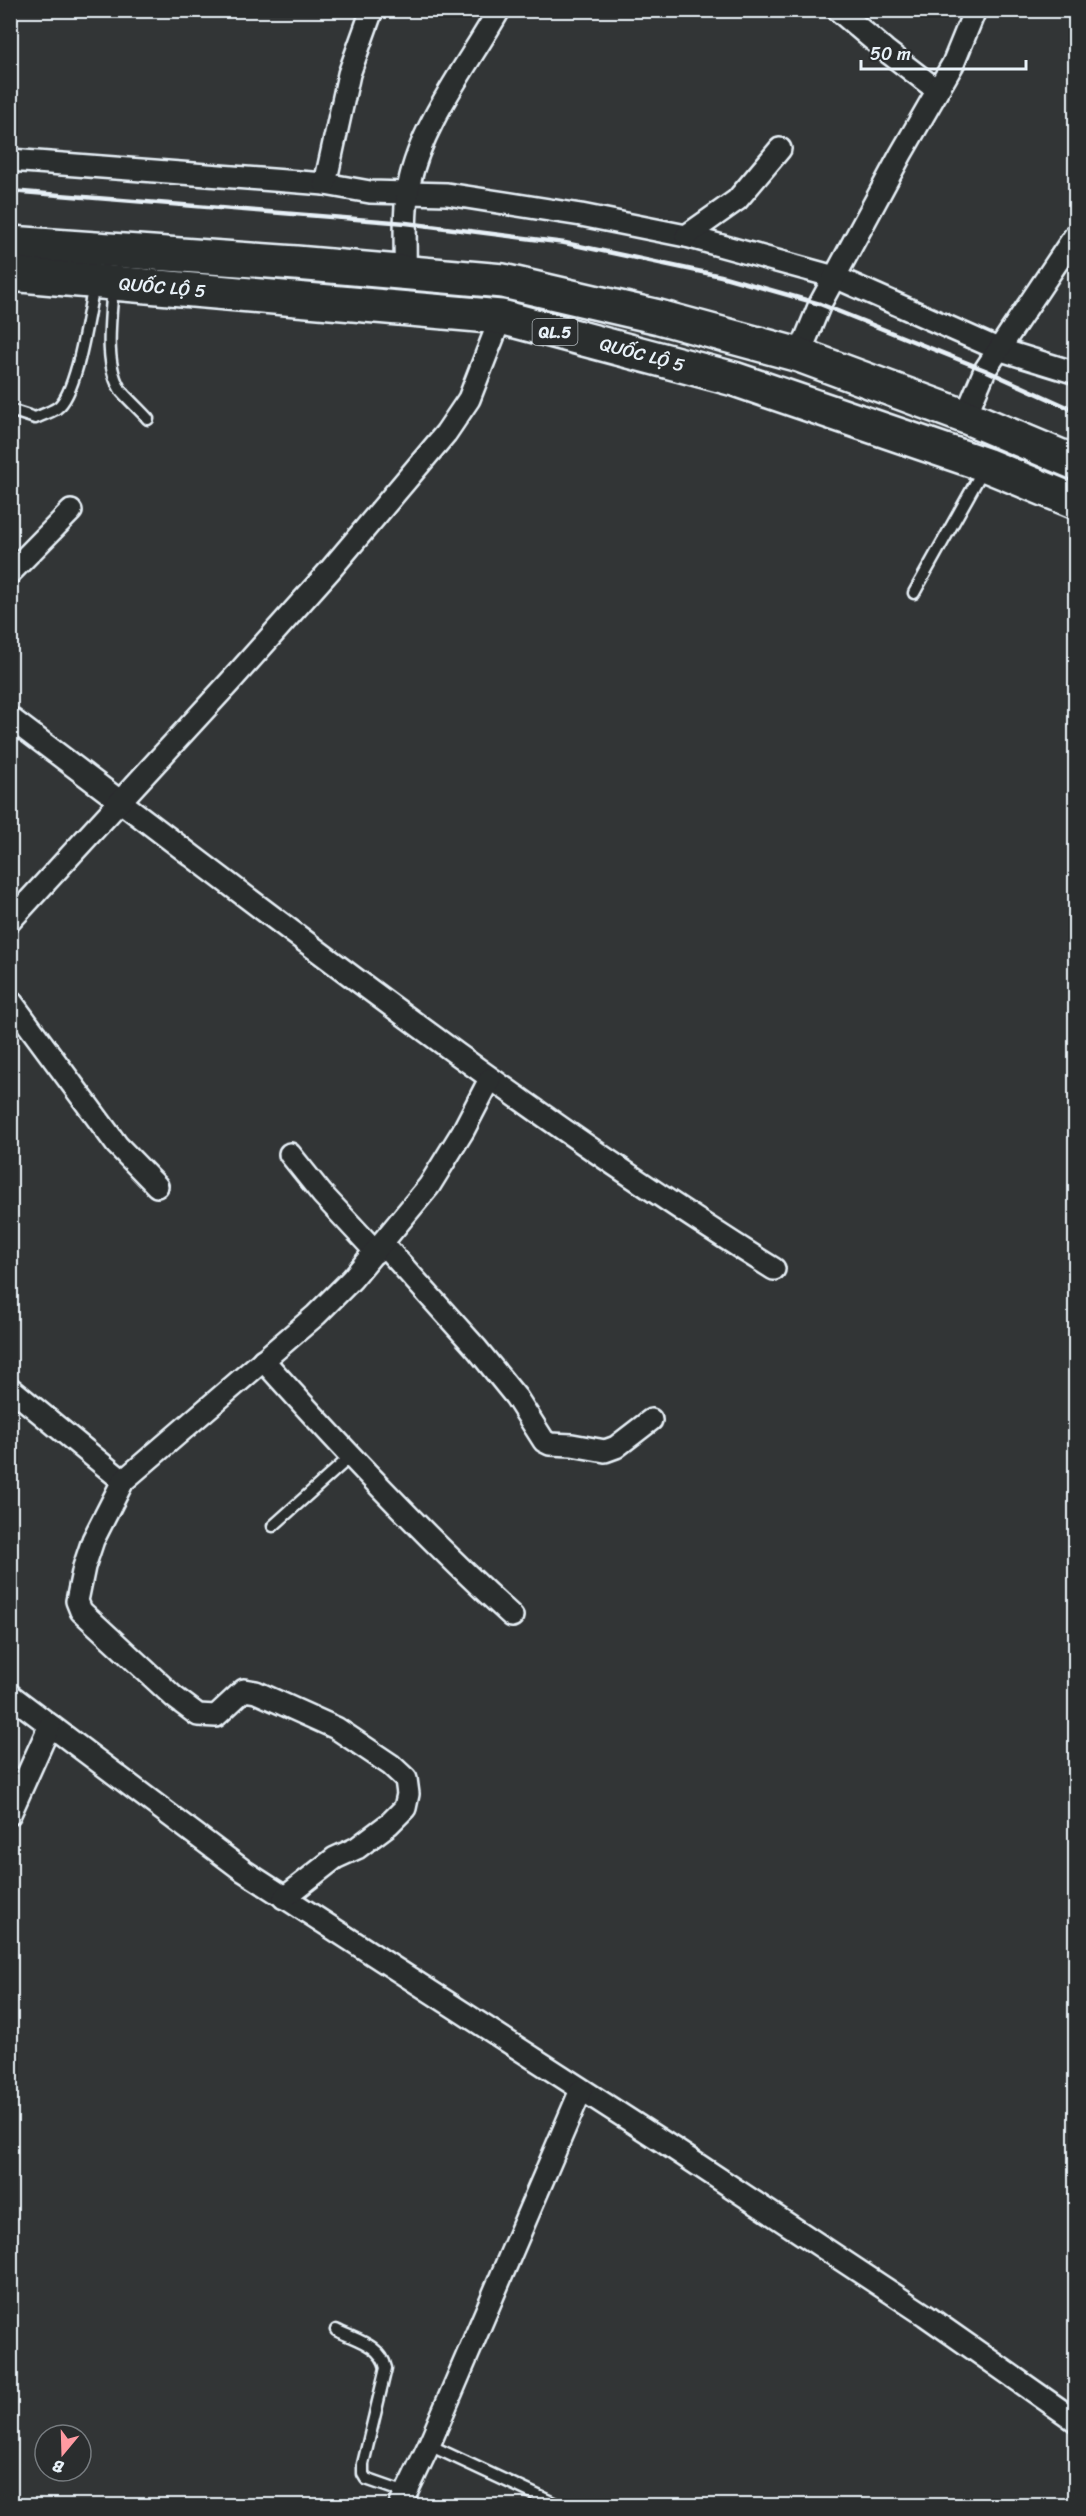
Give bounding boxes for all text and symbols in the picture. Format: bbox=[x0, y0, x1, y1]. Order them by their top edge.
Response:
scale bar bbox=[861, 33, 1026, 71]
text: 50 m bbox=[870, 38, 911, 70]
street label: QUỐC LỘ 5 bbox=[118, 268, 207, 307]
road number: QL.5 bbox=[532, 319, 578, 345]
street label: QUỐC LỘ 5 bbox=[596, 328, 688, 381]
north arrow bbox=[33, 2423, 93, 2483]
text: B bbox=[48, 2451, 68, 2482]

